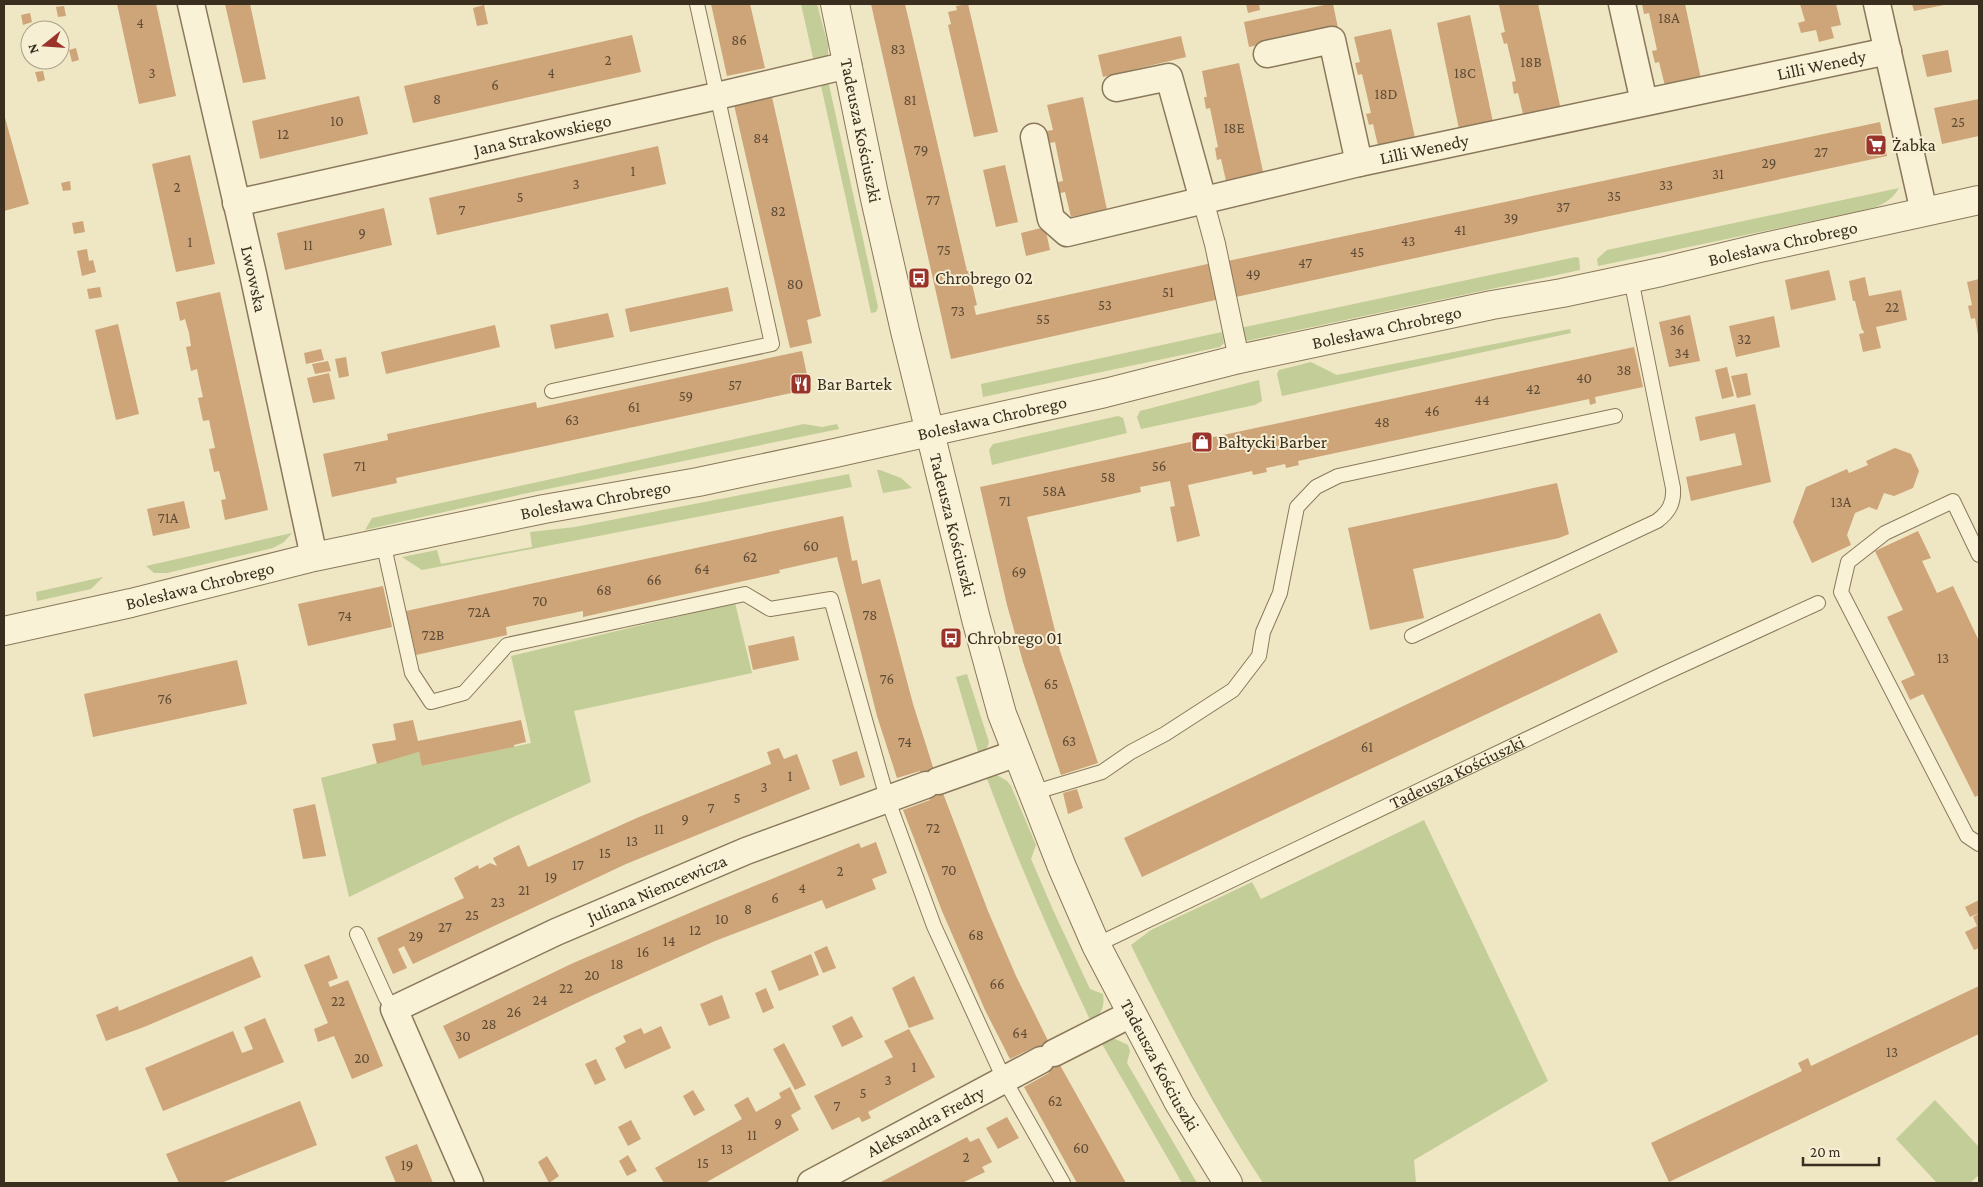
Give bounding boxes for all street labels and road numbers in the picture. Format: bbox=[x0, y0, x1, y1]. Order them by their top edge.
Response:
street label: Lilli Wenedy bbox=[1775, 46, 1868, 84]
street label: Tadeusza Kościuszki bbox=[836, 56, 886, 205]
street label: Jana Strakowskiego bbox=[470, 110, 613, 160]
street label: Lilli Wenedy bbox=[1378, 130, 1471, 168]
street label: Bolesława Chrobrego bbox=[1706, 217, 1859, 270]
street label: Lwowska bbox=[237, 244, 271, 314]
street label: Bolesława Chrobrego bbox=[1310, 302, 1463, 353]
street label: Bolesława Chrobrego bbox=[916, 392, 1069, 444]
street label: Tadeusza Kościuszki bbox=[925, 451, 980, 599]
street label: Bolesława Chrobrego bbox=[519, 477, 672, 524]
street label: Bolesława Chrobrego bbox=[124, 557, 276, 614]
street label: Tadeusza Kościuszki bbox=[1386, 732, 1528, 813]
street label: Juliana Niemcewicza bbox=[582, 850, 730, 928]
street label: Tadeusza Kościuszki bbox=[1116, 996, 1204, 1135]
street label: Aleksandra Fredry bbox=[863, 1082, 989, 1161]

